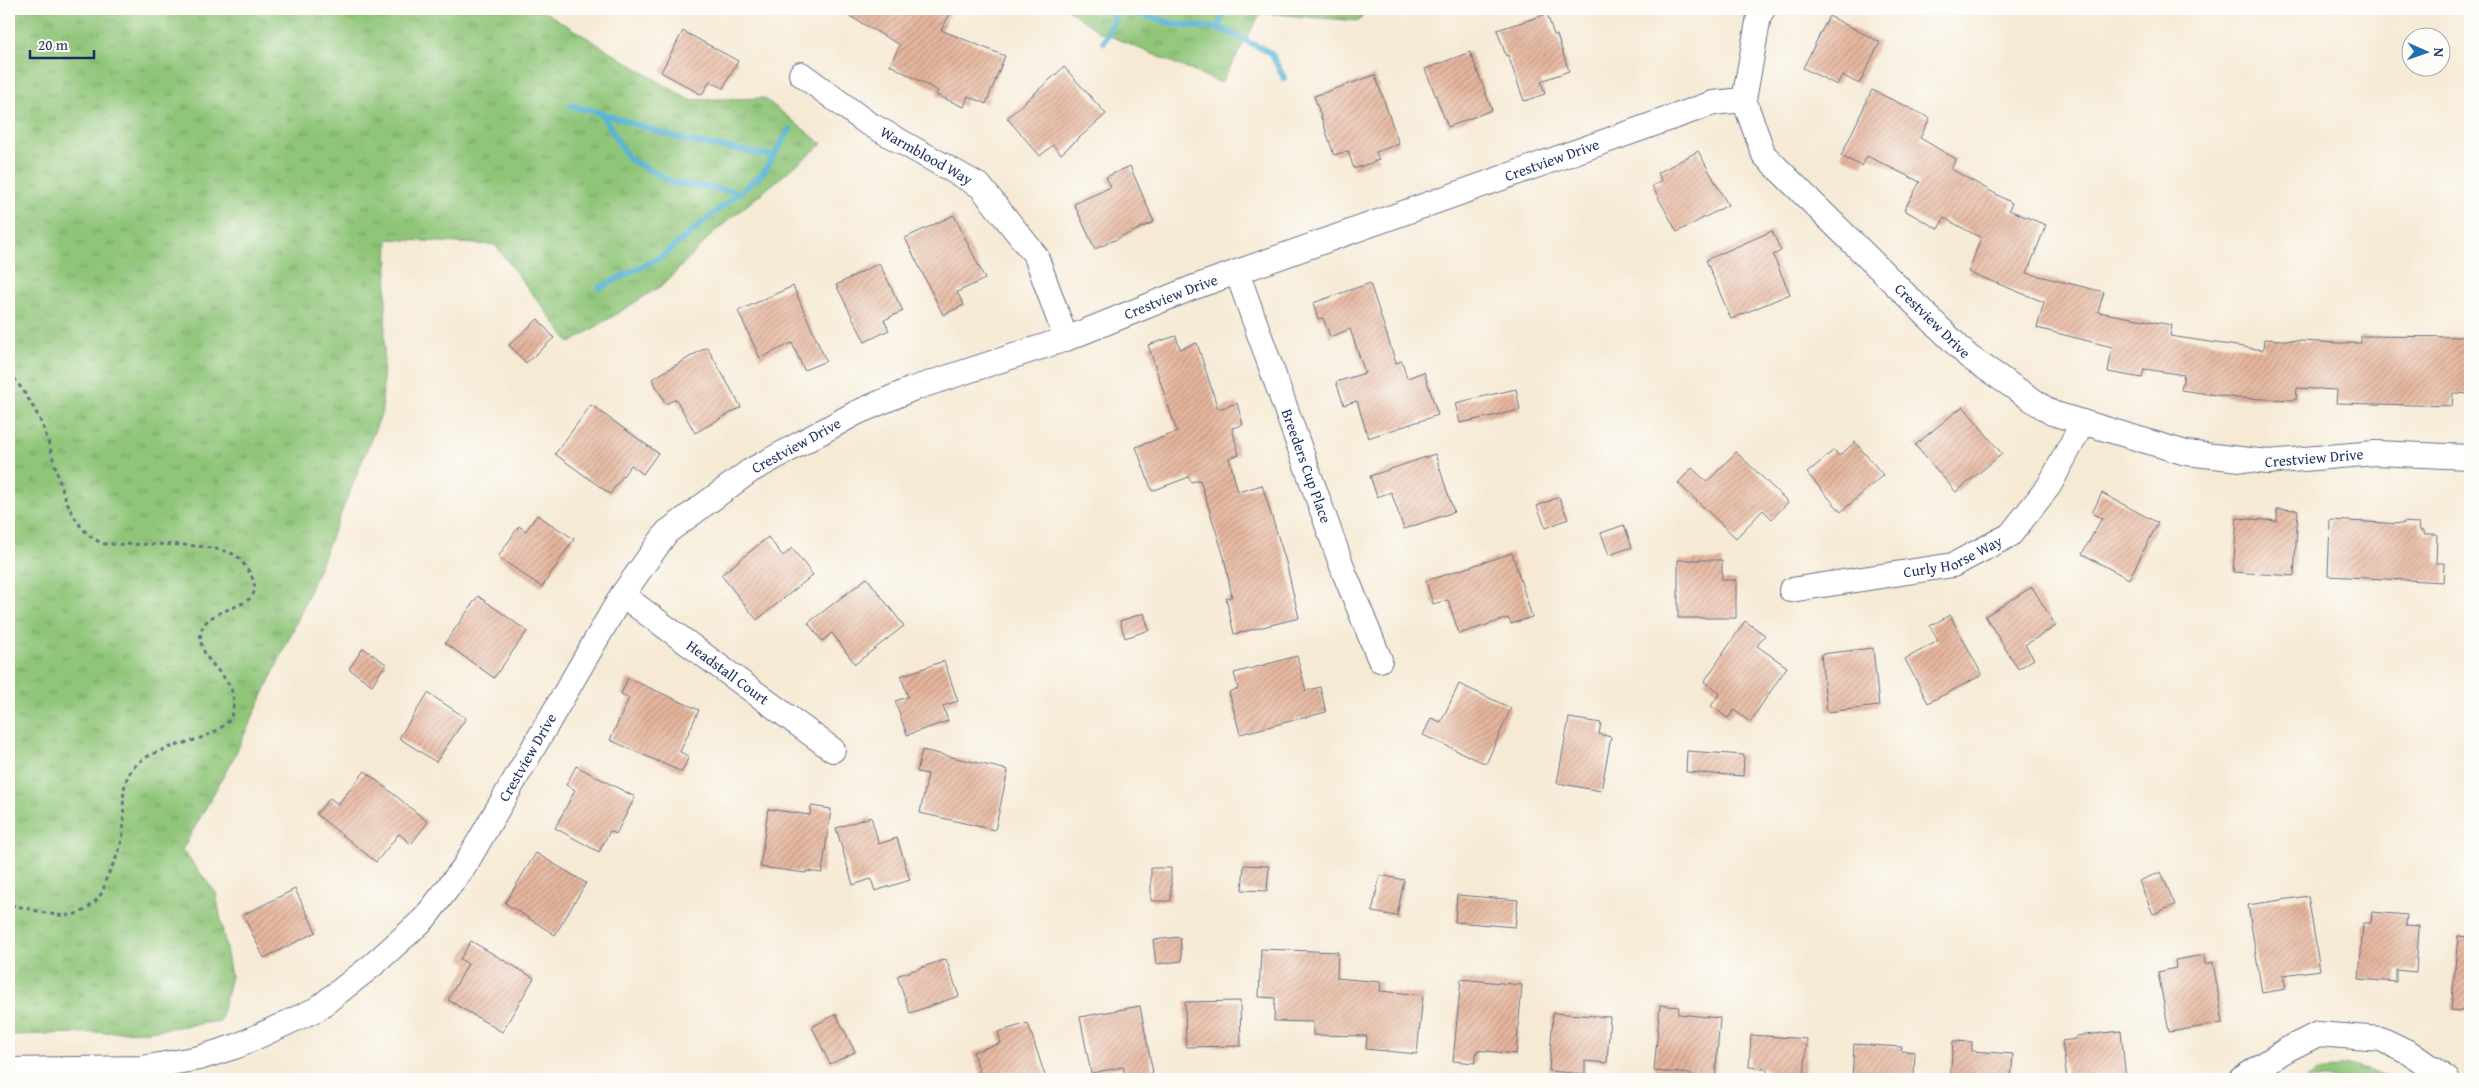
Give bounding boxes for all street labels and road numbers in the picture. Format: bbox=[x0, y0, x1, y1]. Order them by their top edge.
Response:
street label: Warmblood Way bbox=[876, 121, 977, 190]
street label: Crestview Drive bbox=[1502, 133, 1602, 186]
street label: Crestview Drive bbox=[1121, 269, 1220, 324]
street label: Crestview Drive bbox=[1890, 278, 1975, 363]
street label: Breeders Cup Place bbox=[1277, 406, 1337, 526]
street label: Crestview Drive bbox=[748, 412, 844, 478]
street label: Crestview Drive bbox=[2264, 443, 2364, 472]
street label: Curly Horse Way bbox=[1902, 530, 2006, 583]
street label: Headstall Court bbox=[682, 635, 774, 710]
street label: Crestview Drive bbox=[493, 709, 561, 805]

